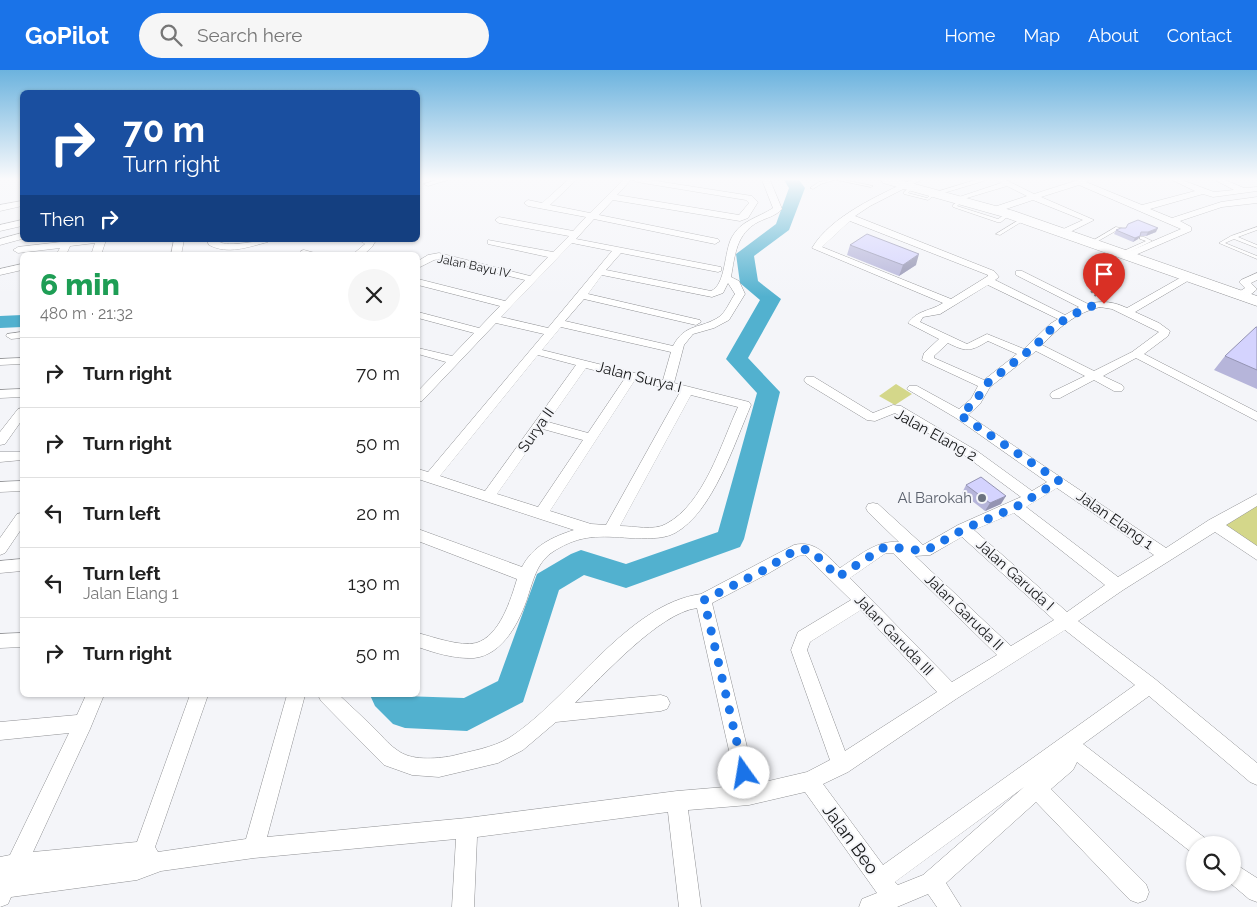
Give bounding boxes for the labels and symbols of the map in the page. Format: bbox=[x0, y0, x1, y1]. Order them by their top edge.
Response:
street label: Jalan Bayu IV bbox=[436, 251, 512, 281]
pin bbox=[1083, 253, 1125, 304]
street label: Jalan Surya I bbox=[595, 358, 683, 396]
street label: Surya II bbox=[514, 404, 558, 456]
street label: Jalan Elang 2 bbox=[892, 405, 980, 465]
street label: Jalan Elang 1 bbox=[1073, 487, 1157, 553]
place label: Al Barokah bbox=[897, 489, 972, 507]
marker: Al Barokah bbox=[976, 492, 988, 504]
street label: Jalan Garuda I bbox=[972, 535, 1058, 615]
street label: Jalan Garuda II bbox=[921, 570, 1007, 654]
street label: Jalan Garuda III bbox=[851, 591, 937, 679]
position arrow bbox=[717, 746, 769, 798]
street label: Jalan Beo bbox=[819, 800, 884, 878]

